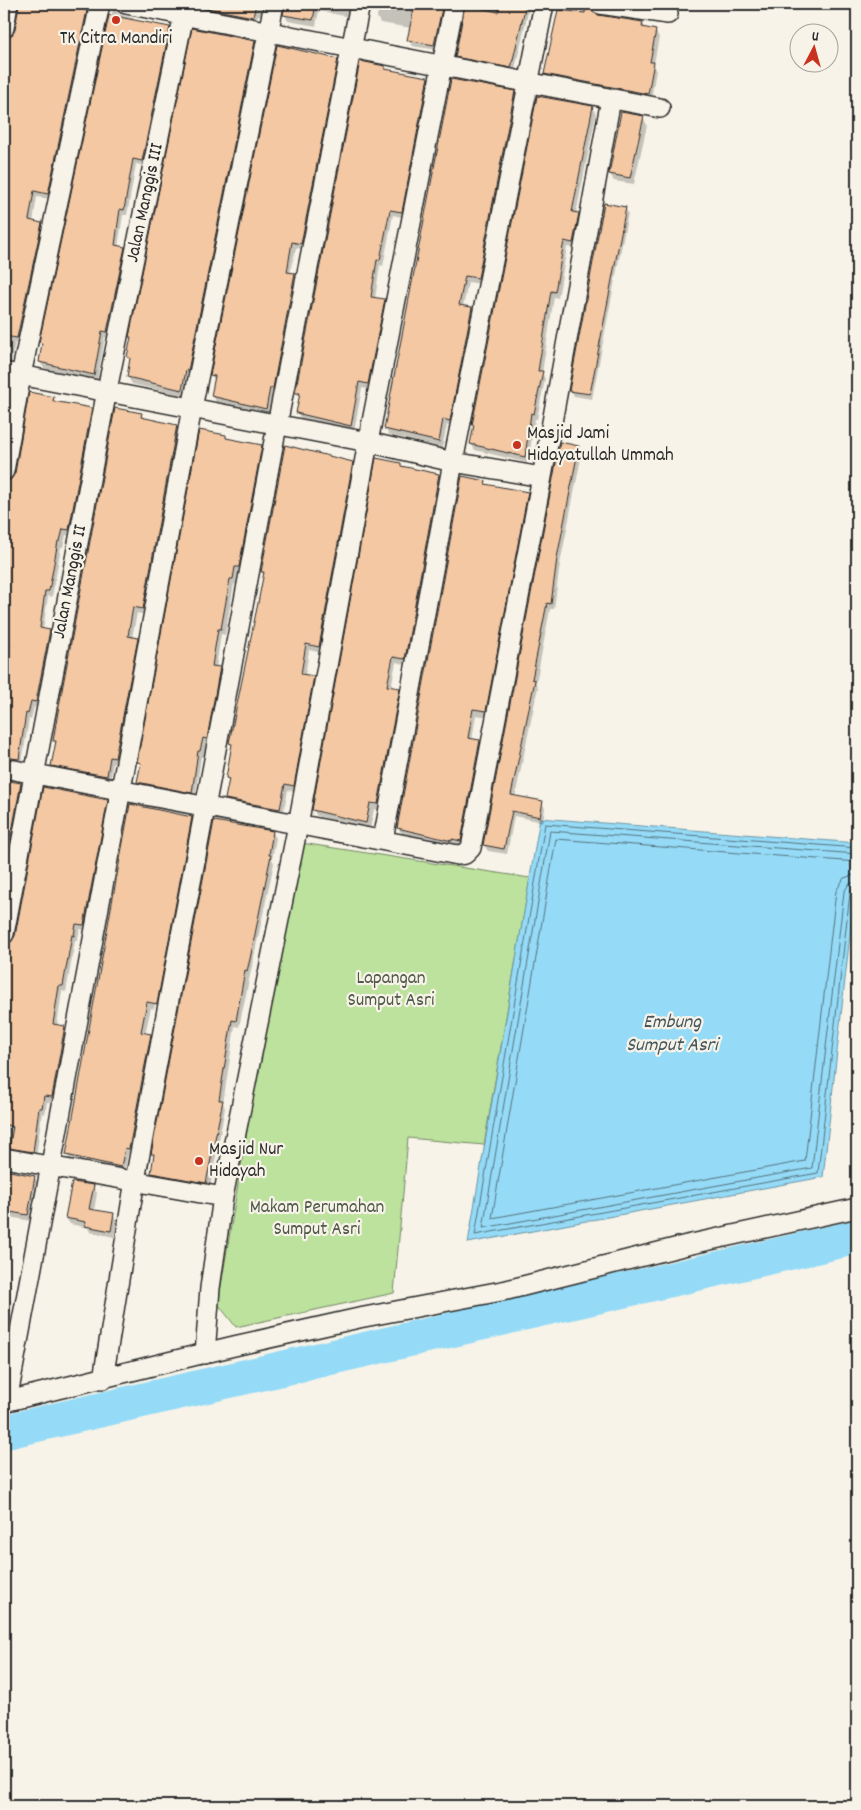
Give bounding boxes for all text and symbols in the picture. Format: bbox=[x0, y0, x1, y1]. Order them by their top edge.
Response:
marker: TK Citra Mandiri bbox=[110, 14, 122, 26]
north arrow bbox=[788, 22, 838, 72]
place label: TK Citra Mandiri bbox=[60, 26, 173, 53]
text: U bbox=[811, 27, 820, 47]
street label: Jalan Manggis III bbox=[120, 141, 172, 265]
place label: Masjid Jami Hidayatullah Ummah bbox=[527, 421, 674, 470]
marker: Masjid Jami Hidayatullah Ummah bbox=[511, 439, 523, 451]
street label: Jalan Manggis II bbox=[47, 523, 95, 641]
park label: Lapangan Sumput Asri bbox=[348, 966, 435, 1015]
water label: Embung Sumput Asri bbox=[626, 1009, 721, 1060]
place label: Masjid Nur Hidayah bbox=[209, 1137, 283, 1186]
marker: Masjid Nur Hidayah bbox=[193, 1155, 205, 1167]
park label: Makam Perumahan Sumput Asri bbox=[250, 1195, 384, 1244]

